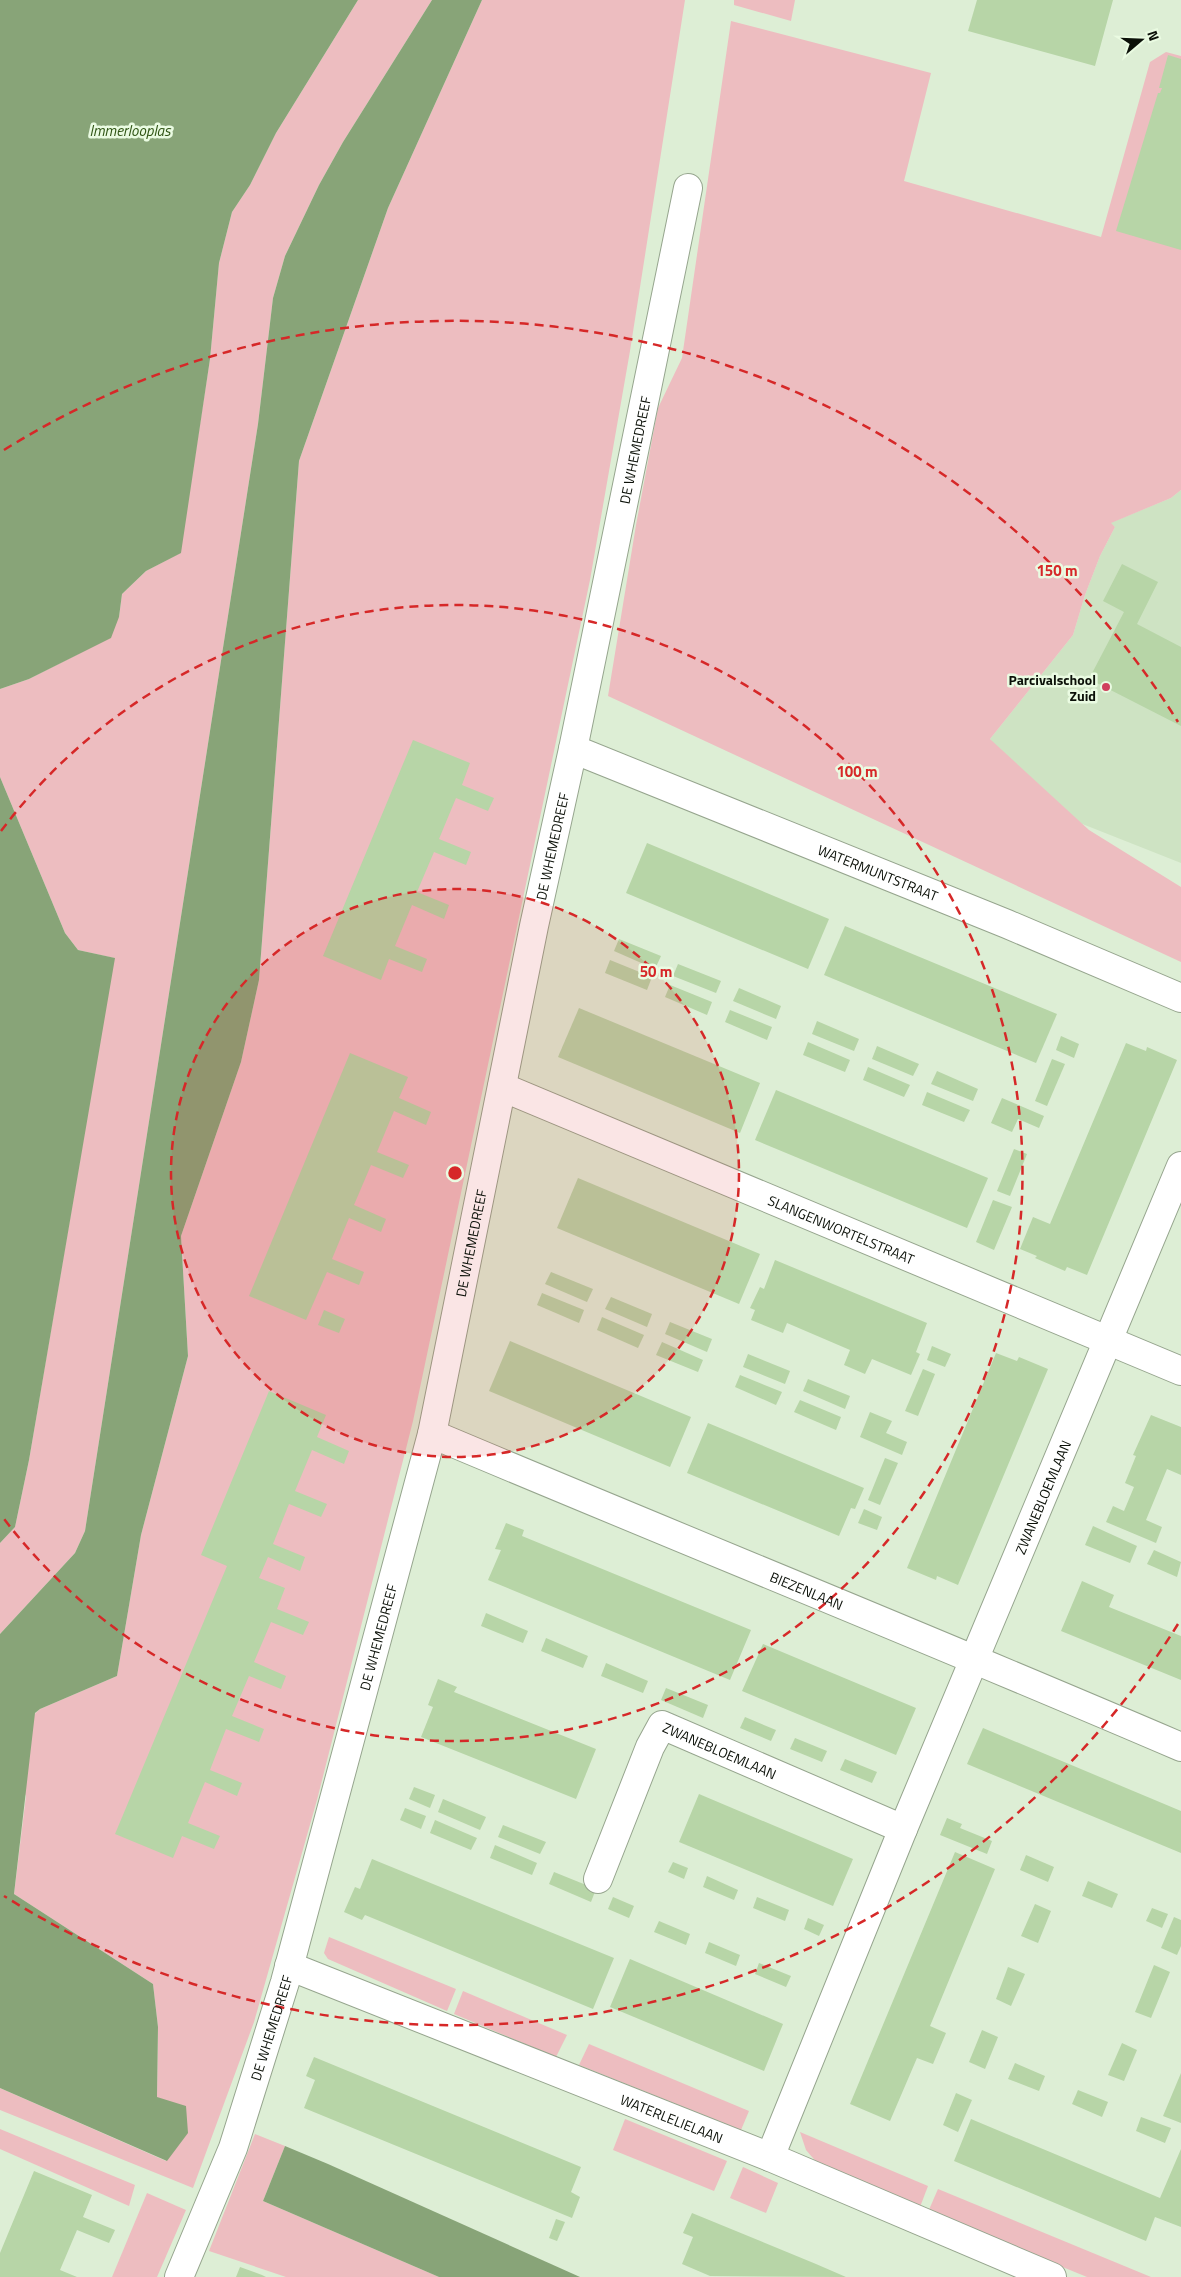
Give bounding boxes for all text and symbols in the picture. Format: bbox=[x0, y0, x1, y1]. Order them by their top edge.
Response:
north arrow bbox=[1116, 15, 1166, 65]
text: N bbox=[1142, 28, 1165, 44]
water label: Immerlooplas bbox=[89, 119, 172, 142]
street label: DE WHEMEDREEF bbox=[613, 394, 656, 506]
text: 150 m bbox=[1036, 559, 1078, 582]
place label: Parcivalschool Zuid bbox=[1009, 669, 1096, 706]
marker: Parcivalschool Zuid bbox=[1100, 681, 1112, 693]
text: 100 m bbox=[836, 760, 878, 783]
street label: DE WHEMEDREEF bbox=[530, 790, 574, 902]
street label: WATERMUNTSTRAAT bbox=[815, 838, 942, 906]
text: 50 m bbox=[640, 960, 672, 983]
centre of rings bbox=[446, 1164, 464, 1182]
street label: DE WHEMEDREEF bbox=[449, 1187, 491, 1299]
street label: SLANGENWORTELSTRAAT bbox=[765, 1189, 918, 1269]
street label: ZWANEBLOEMLAAN bbox=[1009, 1437, 1075, 1557]
street label: BIEZENLAAN bbox=[767, 1565, 847, 1614]
street label: DE WHEMEDREEF bbox=[353, 1581, 402, 1693]
street label: ZWANEBLOEMLAAN bbox=[660, 1716, 780, 1784]
street label: DE WHEMEDREEF bbox=[244, 1973, 297, 2083]
street label: WATERLELIELAAN bbox=[617, 2088, 726, 2148]

